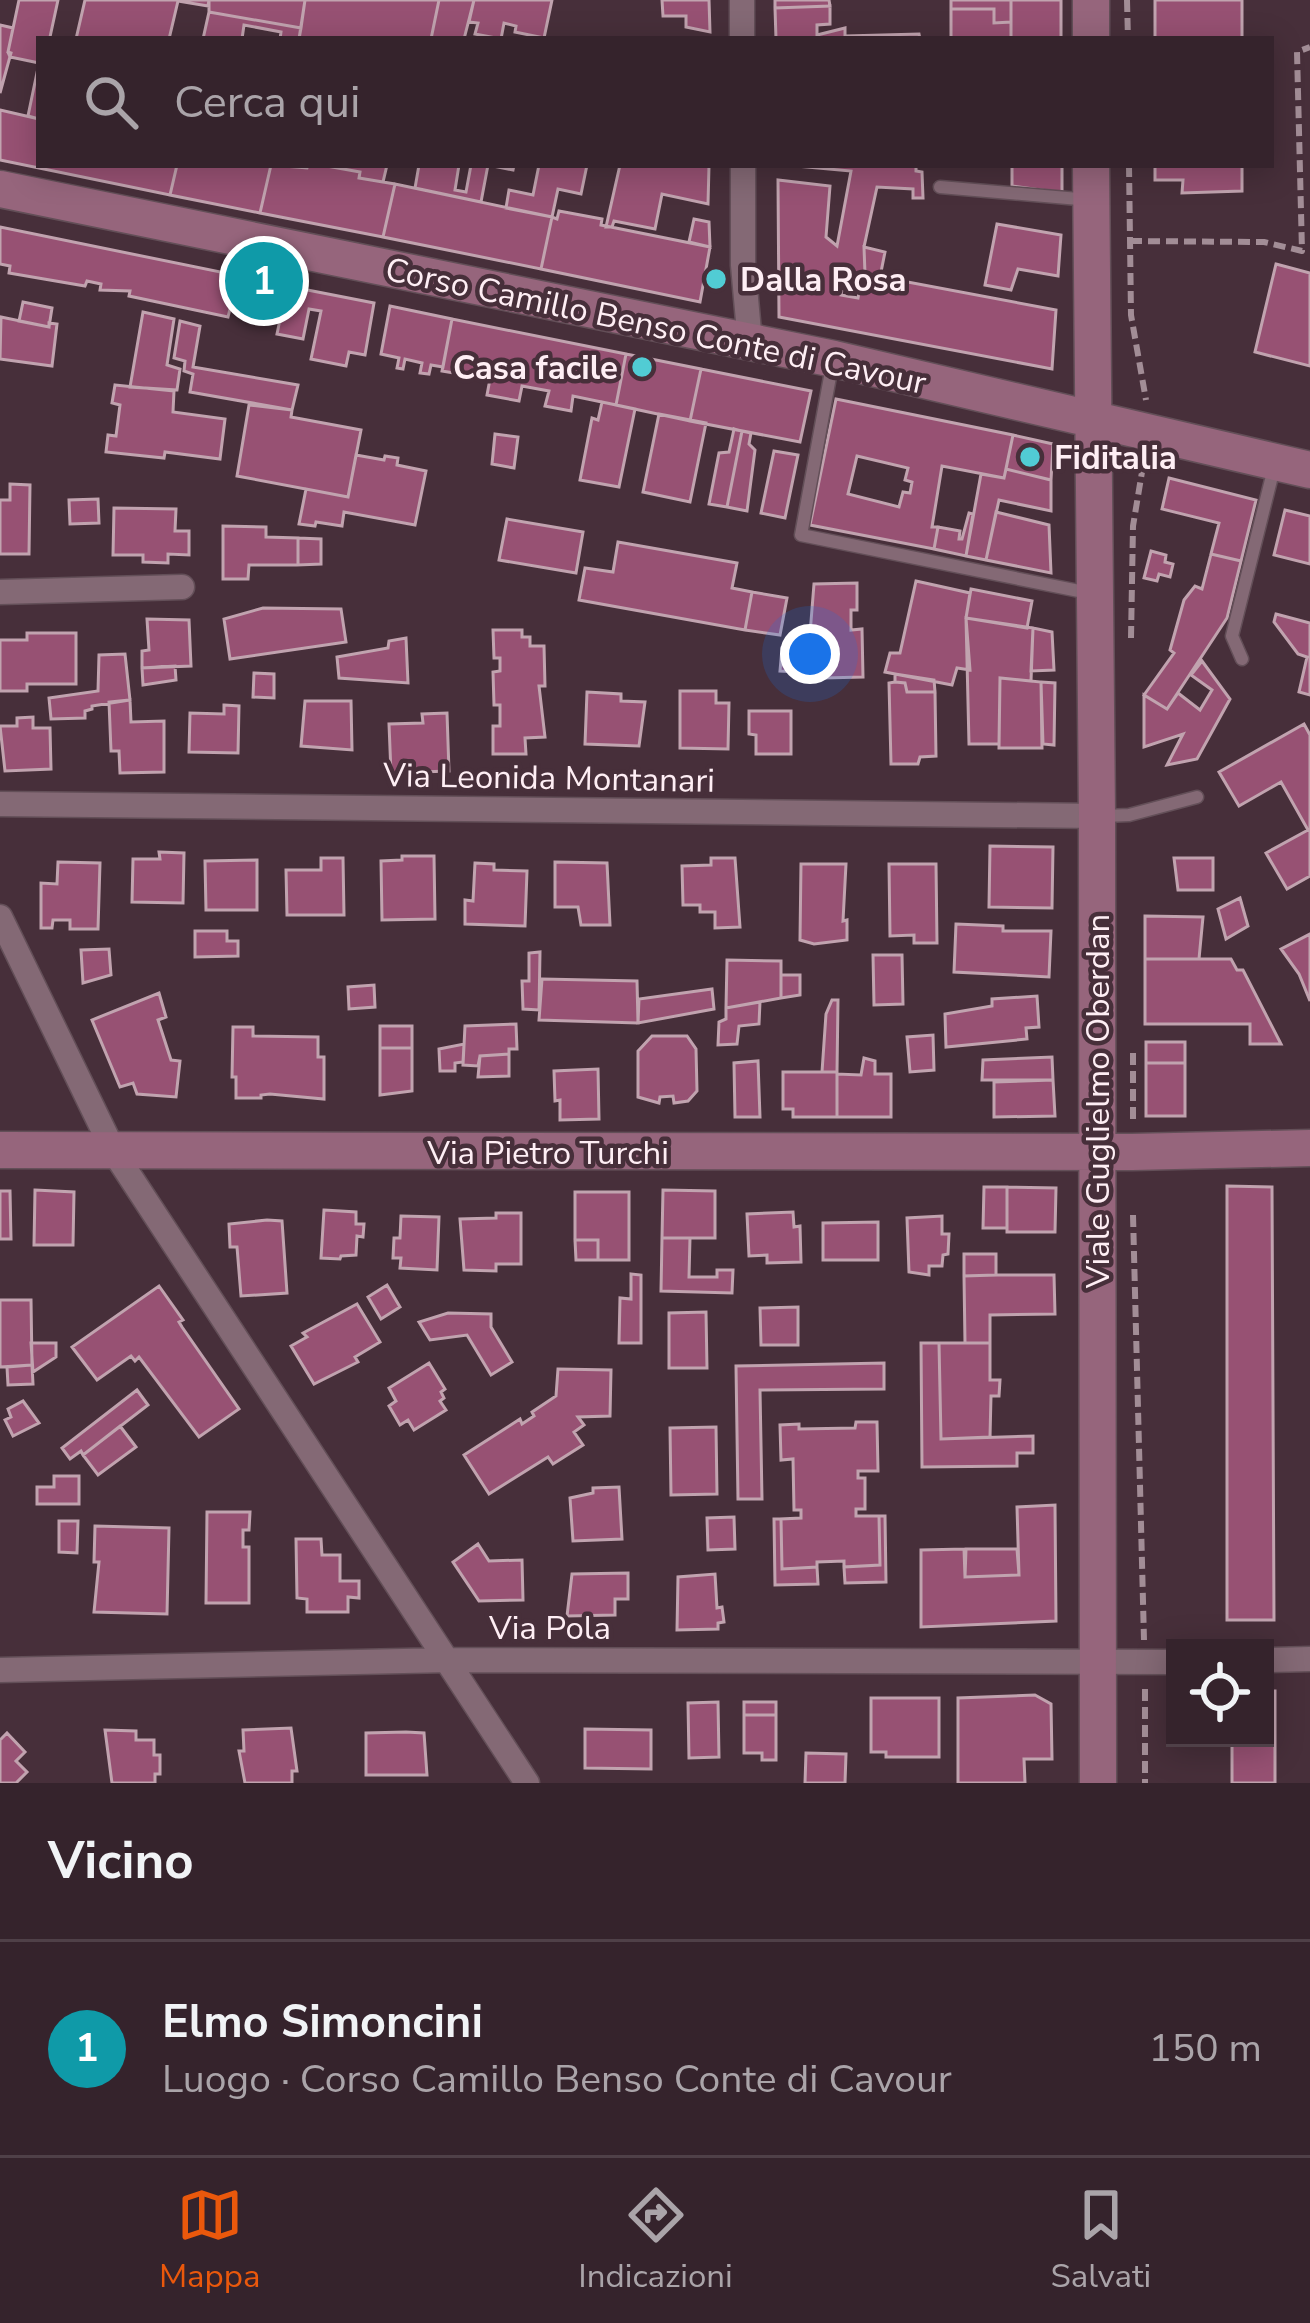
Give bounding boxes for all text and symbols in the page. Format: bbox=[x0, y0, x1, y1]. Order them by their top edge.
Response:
search box bbox=[36, 36, 1274, 168]
icon: search bbox=[78, 69, 144, 135]
text: Cerca qui bbox=[174, 72, 360, 133]
pin: 1 bbox=[225, 236, 303, 326]
street label: Corso Camillo Benso Conte di Cavour bbox=[381, 247, 930, 406]
place label: Dalla Rosa bbox=[740, 258, 907, 303]
marker: Dalla Rosa bbox=[703, 266, 729, 292]
place label: Casa facile bbox=[453, 346, 618, 391]
marker: Casa facile bbox=[629, 354, 655, 380]
place label: Fiditalia bbox=[1054, 436, 1177, 481]
marker: Fiditalia bbox=[1017, 444, 1043, 470]
your location bbox=[780, 624, 840, 684]
street label: Via Leonida Montanari bbox=[382, 753, 715, 804]
street label: Viale Guglielmo Oberdan bbox=[1076, 914, 1121, 1289]
street label: Via Pietro Turchi bbox=[426, 1131, 669, 1176]
street label: Via Pola bbox=[488, 1606, 611, 1651]
map controls bbox=[1166, 1639, 1274, 1747]
button: locate bbox=[1166, 1639, 1274, 1747]
text: Vicino bbox=[48, 1826, 194, 1896]
text: Elmo Simoncini bbox=[162, 1992, 483, 2053]
text: 1 bbox=[75, 2022, 99, 2075]
text: 150 m bbox=[1148, 2022, 1262, 2075]
text: Luogo · Corso Camillo Benso Conte di Cavour bbox=[162, 2053, 952, 2106]
tab: Mappa bbox=[159, 2182, 261, 2299]
tab: Indicazioni bbox=[578, 2182, 733, 2299]
tab: Salvati bbox=[1051, 2182, 1151, 2299]

